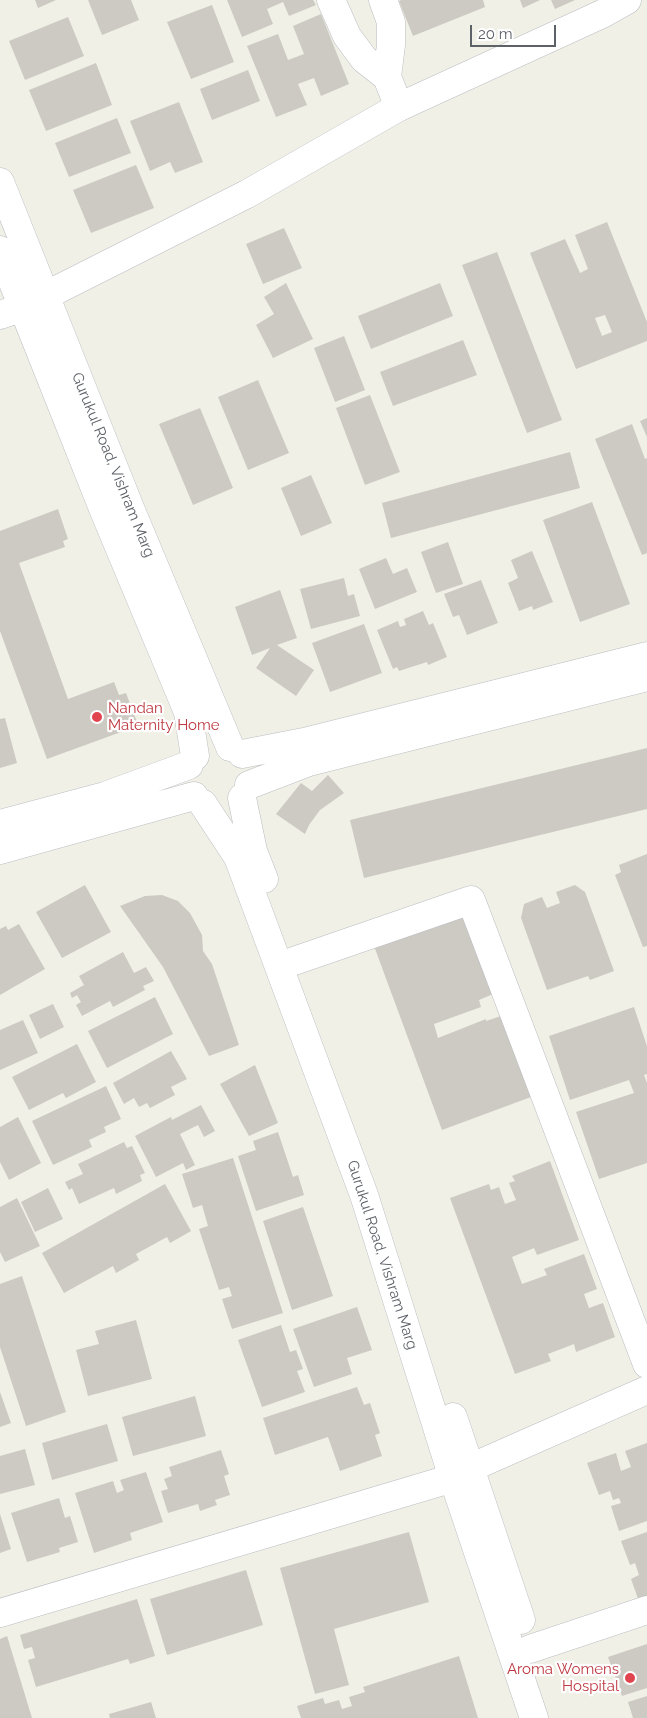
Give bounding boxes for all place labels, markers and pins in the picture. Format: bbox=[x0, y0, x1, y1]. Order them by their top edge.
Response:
place label: Nandan Maternity Home bbox=[108, 699, 220, 734]
marker: Nandan Maternity Home bbox=[90, 710, 104, 724]
place label: Aroma Womens Hospital bbox=[507, 1660, 619, 1695]
marker: Aroma Womens Hospital bbox=[623, 1671, 637, 1685]

